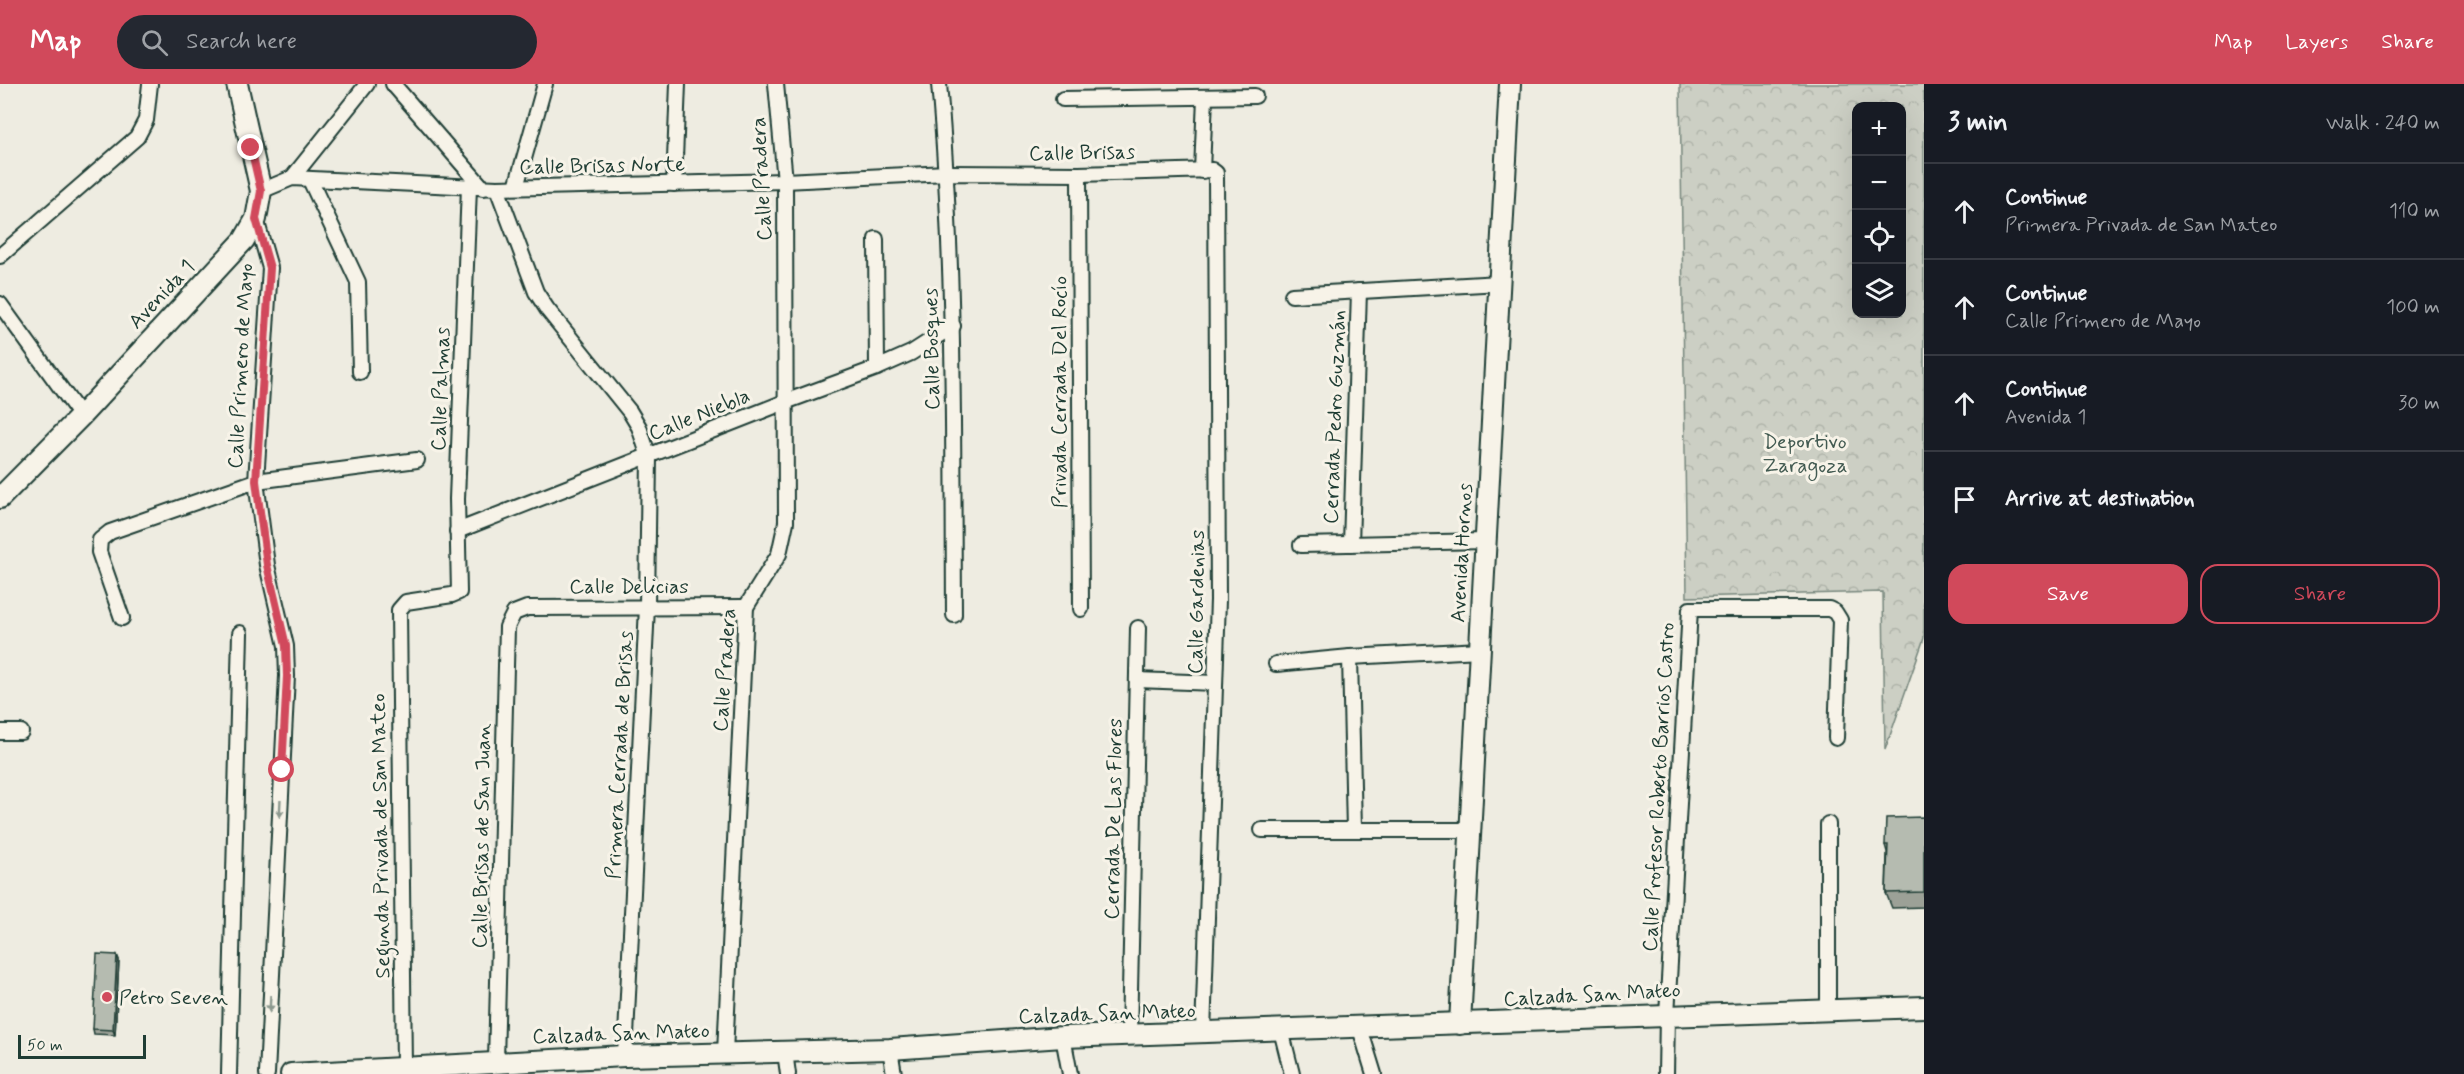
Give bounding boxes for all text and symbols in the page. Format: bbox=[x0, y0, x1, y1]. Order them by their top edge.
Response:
search box bbox=[117, 15, 537, 69]
text: Map bbox=[30, 24, 81, 61]
icon: search bbox=[138, 26, 171, 59]
text: Search here bbox=[186, 28, 297, 56]
text: Map bbox=[2214, 28, 2252, 56]
text: Layers bbox=[2285, 28, 2348, 56]
text: Share bbox=[2381, 28, 2434, 56]
map controls bbox=[1852, 102, 1906, 318]
button: + bbox=[1852, 102, 1906, 156]
text: 3 min bbox=[1948, 106, 2008, 140]
text: Walk · 240 m bbox=[2326, 110, 2440, 137]
street label: Calle Pradera bbox=[745, 116, 779, 241]
route end bbox=[237, 134, 263, 160]
street label: Calle Brisas bbox=[1029, 138, 1135, 168]
street label: Calle Brisas Norte bbox=[519, 151, 685, 181]
button: − bbox=[1852, 156, 1906, 210]
text: Continue bbox=[2005, 184, 2087, 212]
icon: ahead bbox=[1948, 195, 1981, 228]
text: 110 m bbox=[2389, 198, 2440, 225]
button: locate bbox=[1852, 210, 1906, 264]
text: Primera Privada de San Mateo bbox=[2005, 212, 2277, 239]
street label: Avenida 1 bbox=[122, 254, 201, 336]
street label: Calle Primero de Mayo bbox=[222, 263, 260, 469]
button: layers bbox=[1852, 264, 1906, 318]
street label: Privada Cerrada Del Rocío bbox=[1046, 276, 1074, 508]
text: Continue bbox=[2005, 280, 2087, 308]
street label: Calle Bosques bbox=[917, 288, 947, 410]
icon: ahead bbox=[1948, 291, 1981, 324]
text: 100 m bbox=[2386, 294, 2440, 321]
text: Calle Primero de Mayo bbox=[2005, 308, 2201, 335]
street label: Cerrada Pedro Guzmán bbox=[1317, 310, 1353, 525]
street label: Calle Palmas bbox=[425, 327, 457, 452]
text: Continue bbox=[2005, 376, 2087, 404]
street label: Calle Niebla bbox=[645, 382, 754, 448]
icon: ahead bbox=[1948, 387, 1981, 420]
text: 30 m bbox=[2398, 390, 2440, 417]
text: Avenida 1 bbox=[2005, 404, 2086, 431]
park label: Deportivo Zaragoza bbox=[1762, 428, 1848, 481]
street label: Avenida Hornos bbox=[1444, 483, 1480, 624]
icon: arrive bbox=[1948, 483, 1981, 516]
text: Arrive at destination bbox=[2005, 485, 2195, 513]
street label: Calle Gardenias bbox=[1182, 530, 1212, 674]
button: Save bbox=[1948, 564, 2188, 624]
button: Share bbox=[2200, 564, 2440, 624]
street label: Calle Delicias bbox=[569, 573, 689, 601]
street label: Calle Pradera bbox=[707, 607, 743, 733]
street label: Calle Profesor Roberto Barrios Castro bbox=[1636, 622, 1682, 952]
street label: Primera Cerrada de Brisas bbox=[600, 630, 640, 880]
street label: Segunda Privada de San Mateo bbox=[365, 693, 399, 979]
street label: Cerrada De Las Flores bbox=[1098, 718, 1130, 920]
street label: Calle Brisas de San Juan bbox=[466, 723, 498, 949]
route start bbox=[268, 756, 294, 782]
one-way arrow bbox=[276, 800, 285, 819]
street label: Calzada San Mateo bbox=[1503, 976, 1681, 1014]
place label: Petro Seven bbox=[119, 984, 229, 1012]
marker: Petro Seven bbox=[100, 990, 114, 1004]
one-way arrow bbox=[266, 994, 275, 1013]
street label: Calzada San Mateo bbox=[1018, 997, 1196, 1031]
street label: Calzada San Mateo bbox=[532, 1017, 710, 1051]
scale bar bbox=[18, 1032, 146, 1060]
text: 50 m bbox=[27, 1035, 63, 1056]

